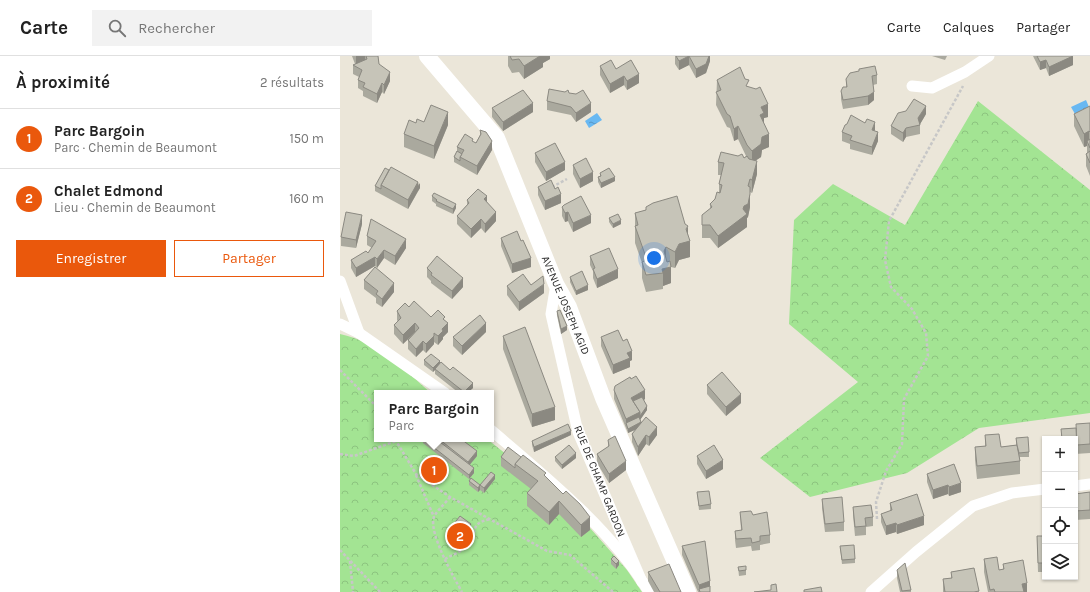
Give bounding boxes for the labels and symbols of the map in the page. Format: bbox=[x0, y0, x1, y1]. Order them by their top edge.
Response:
your location bbox=[644, 248, 664, 268]
street label: AVENUE JOSEPH AGID bbox=[539, 254, 592, 357]
street label: RUE DE CHAMP GARDON bbox=[571, 423, 628, 539]
pin: 1 bbox=[421, 455, 447, 485]
pin: 2 bbox=[447, 521, 473, 551]

